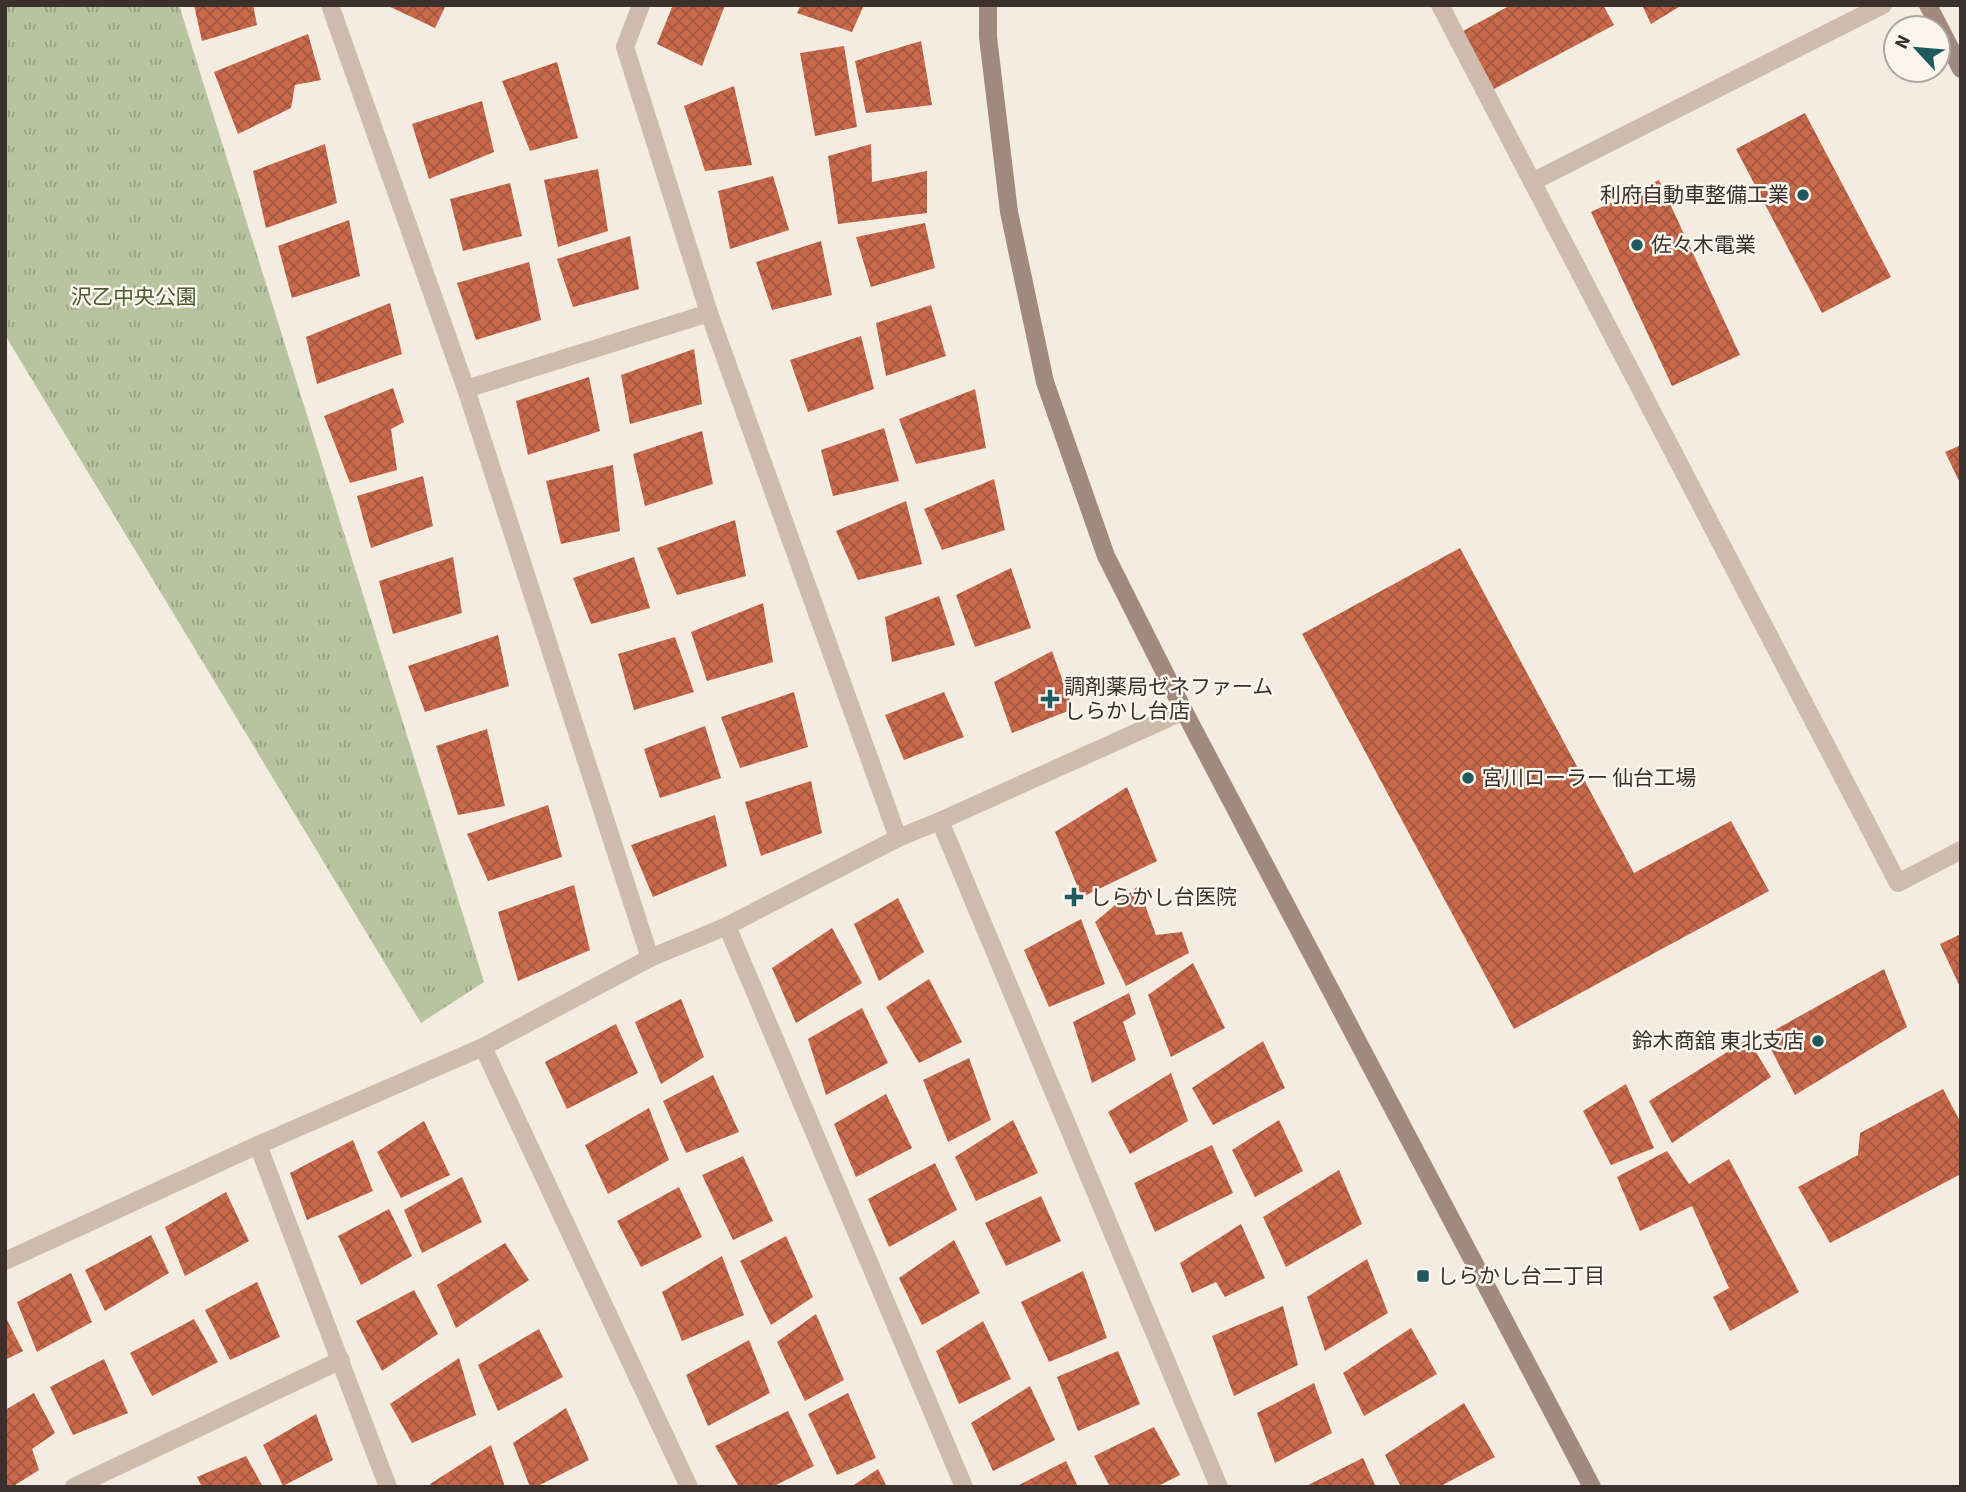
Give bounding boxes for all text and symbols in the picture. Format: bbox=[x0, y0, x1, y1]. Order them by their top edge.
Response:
north arrow bbox=[1882, 14, 1952, 84]
text: N bbox=[1888, 31, 1918, 54]
place label: 利府自動車整備工業 bbox=[1600, 180, 1789, 210]
marker: 利府自動車整備工業 bbox=[1795, 187, 1811, 203]
place label: 佐々木電業 bbox=[1651, 230, 1756, 260]
marker: 佐々木電業 bbox=[1629, 237, 1645, 253]
park label: 沢乙中央公園 bbox=[71, 282, 197, 312]
place label: 調剤薬局ゼネファーム しらかし台店 bbox=[1064, 672, 1273, 726]
marker: 調剤薬局ゼネファーム しらかし台店 bbox=[1042, 691, 1058, 707]
place label: 宮川ローラー 仙台工場 bbox=[1482, 763, 1696, 793]
marker: 宮川ローラー 仙台工場 bbox=[1460, 770, 1476, 786]
place label: しらかし台医院 bbox=[1090, 882, 1237, 912]
marker: しらかし台医院 bbox=[1064, 887, 1084, 907]
place label: 鈴木商舘 東北支店 bbox=[1632, 1026, 1804, 1056]
marker: 鈴木商舘 東北支店 bbox=[1810, 1033, 1826, 1049]
place label: しらかし台二丁目 bbox=[1437, 1261, 1605, 1291]
marker: しらかし台二丁目 bbox=[1415, 1268, 1431, 1284]

